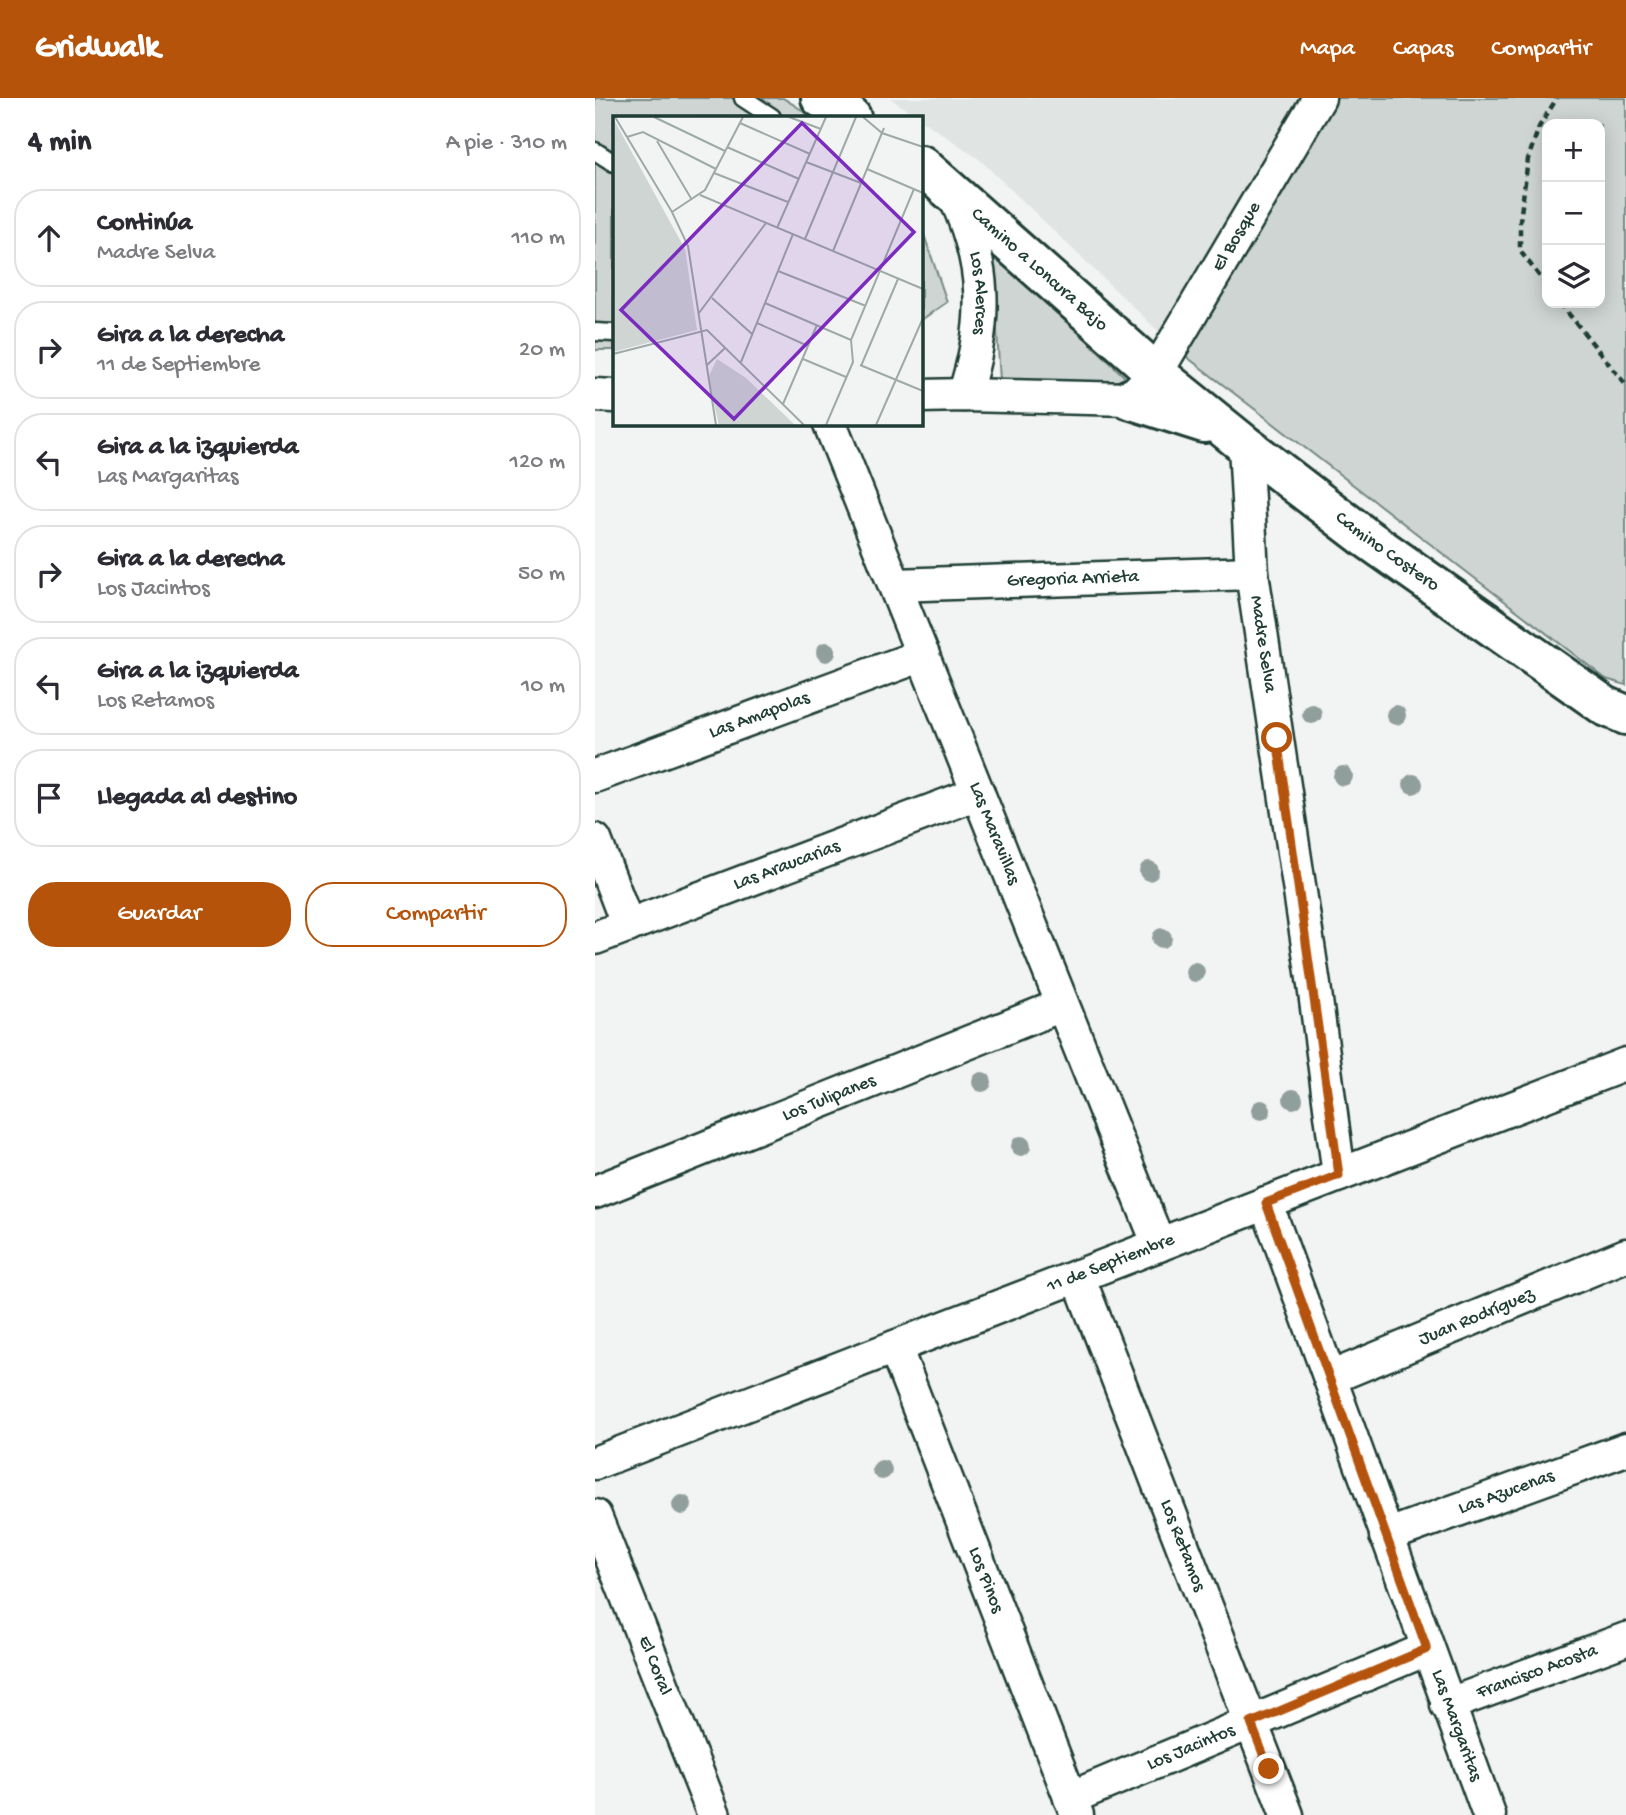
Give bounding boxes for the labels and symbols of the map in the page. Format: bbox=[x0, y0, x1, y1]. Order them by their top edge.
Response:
inset map bbox=[613, 116, 922, 425]
street label: El Bosque bbox=[1207, 197, 1266, 276]
street label: Camino a Loncura Bajo bbox=[966, 203, 1113, 337]
street label: Los Alerces bbox=[963, 249, 992, 337]
street label: Camino Costero bbox=[1330, 506, 1444, 597]
street label: Gregoria Arrieta bbox=[1006, 565, 1141, 593]
street label: Madre Selva bbox=[1244, 594, 1282, 695]
street label: Las Amapolas bbox=[706, 686, 813, 744]
route start bbox=[1261, 722, 1292, 753]
street label: Las Maravillas bbox=[963, 779, 1025, 889]
street label: Las Araucarias bbox=[730, 834, 844, 896]
street label: Los Tulipanes bbox=[779, 1069, 880, 1127]
street label: 11 de Septiembre bbox=[1043, 1228, 1178, 1299]
street label: Juan Rodríguez bbox=[1416, 1283, 1539, 1351]
street label: Las Azucenas bbox=[1455, 1464, 1558, 1520]
street label: Los Retamos bbox=[1154, 1496, 1211, 1596]
street label: Los Pinos bbox=[962, 1544, 1009, 1617]
street label: El Coral bbox=[632, 1632, 677, 1699]
street label: Francisco Acosta bbox=[1472, 1638, 1602, 1705]
street label: Las Margaritas bbox=[1426, 1666, 1488, 1785]
street label: Los Jacintos bbox=[1143, 1719, 1239, 1776]
route end bbox=[1253, 1753, 1284, 1784]

